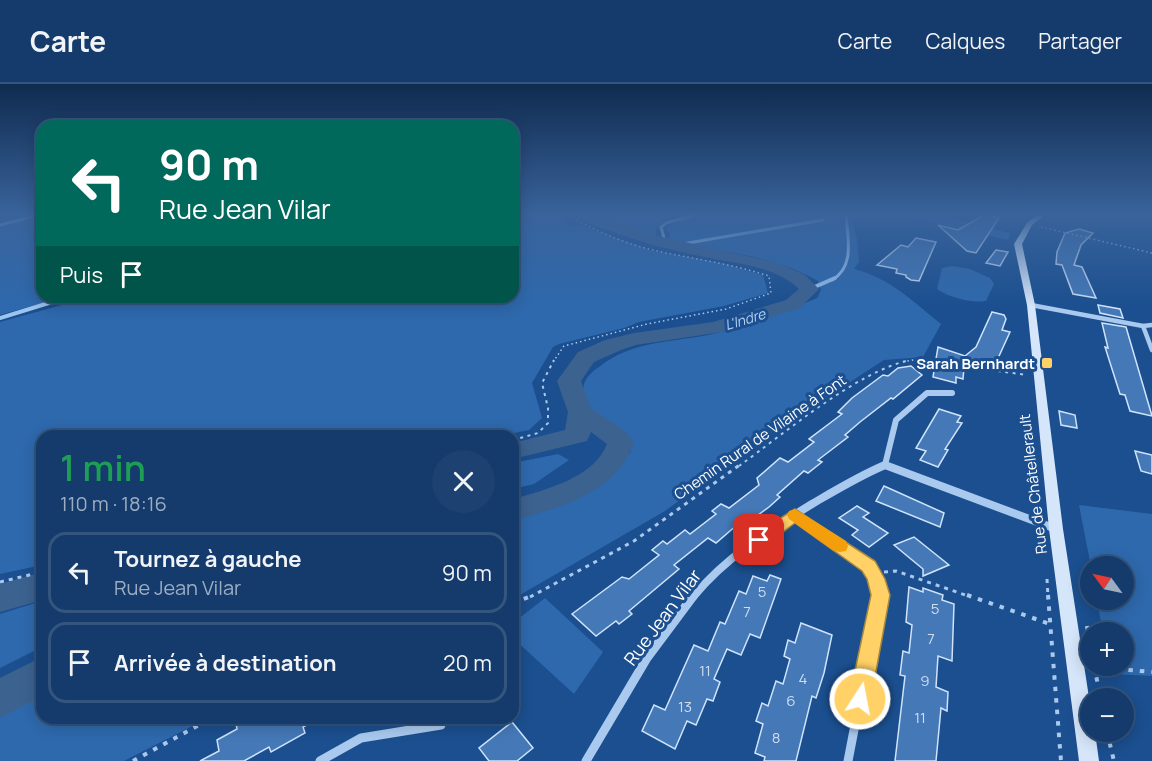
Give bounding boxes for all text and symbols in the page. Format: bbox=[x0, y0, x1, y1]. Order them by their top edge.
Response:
text: Carte bbox=[30, 22, 106, 60]
text: Carte bbox=[838, 27, 892, 55]
text: Calques bbox=[925, 27, 1005, 55]
text: Partager bbox=[1038, 27, 1122, 55]
text: 90 m bbox=[159, 135, 259, 193]
icon: left bbox=[60, 144, 138, 222]
text: Rue Jean Vilar bbox=[159, 190, 331, 227]
icon: arrive bbox=[115, 258, 148, 291]
text: Puis bbox=[60, 260, 103, 290]
water label: L'Indre bbox=[722, 304, 768, 334]
place label: Sarah Bernhardt bbox=[916, 353, 1035, 374]
marker: Sarah Bernhardt bbox=[1040, 356, 1054, 370]
street label: Chemin Rural de Vilaine à Font bbox=[670, 369, 850, 505]
street label: Rue de Châtellerault bbox=[1014, 413, 1052, 555]
text: 1 min bbox=[60, 443, 146, 492]
button: close bbox=[432, 450, 495, 513]
text: 110 m · 18:16 bbox=[60, 490, 167, 517]
pin bbox=[733, 514, 784, 565]
icon: arrive bbox=[742, 523, 775, 556]
text: Tournez à gauche bbox=[114, 544, 301, 574]
icon: left bbox=[63, 556, 96, 589]
north arrow bbox=[1080, 556, 1134, 610]
map controls bbox=[1080, 556, 1134, 742]
text: 90 m bbox=[442, 558, 492, 588]
street label: Rue Jean Vilar bbox=[618, 564, 706, 670]
text: Rue Jean Vilar bbox=[114, 574, 241, 601]
house number: 5 bbox=[758, 581, 766, 602]
house number: 5 bbox=[931, 598, 939, 619]
house number: 7 bbox=[743, 601, 751, 622]
button: + bbox=[1080, 622, 1134, 676]
house number: 7 bbox=[927, 628, 935, 649]
icon: arrive bbox=[63, 646, 96, 679]
text: Arrivée à destination bbox=[114, 648, 337, 678]
text: 20 m bbox=[443, 648, 492, 678]
house number: 11 bbox=[699, 660, 711, 681]
position arrow bbox=[828, 667, 892, 731]
house number: 4 bbox=[799, 668, 808, 689]
house number: 9 bbox=[920, 670, 930, 691]
button: − bbox=[1080, 688, 1134, 742]
house number: 6 bbox=[786, 690, 796, 711]
house number: 13 bbox=[678, 696, 692, 717]
house number: 11 bbox=[914, 707, 926, 728]
house number: 8 bbox=[772, 727, 780, 748]

